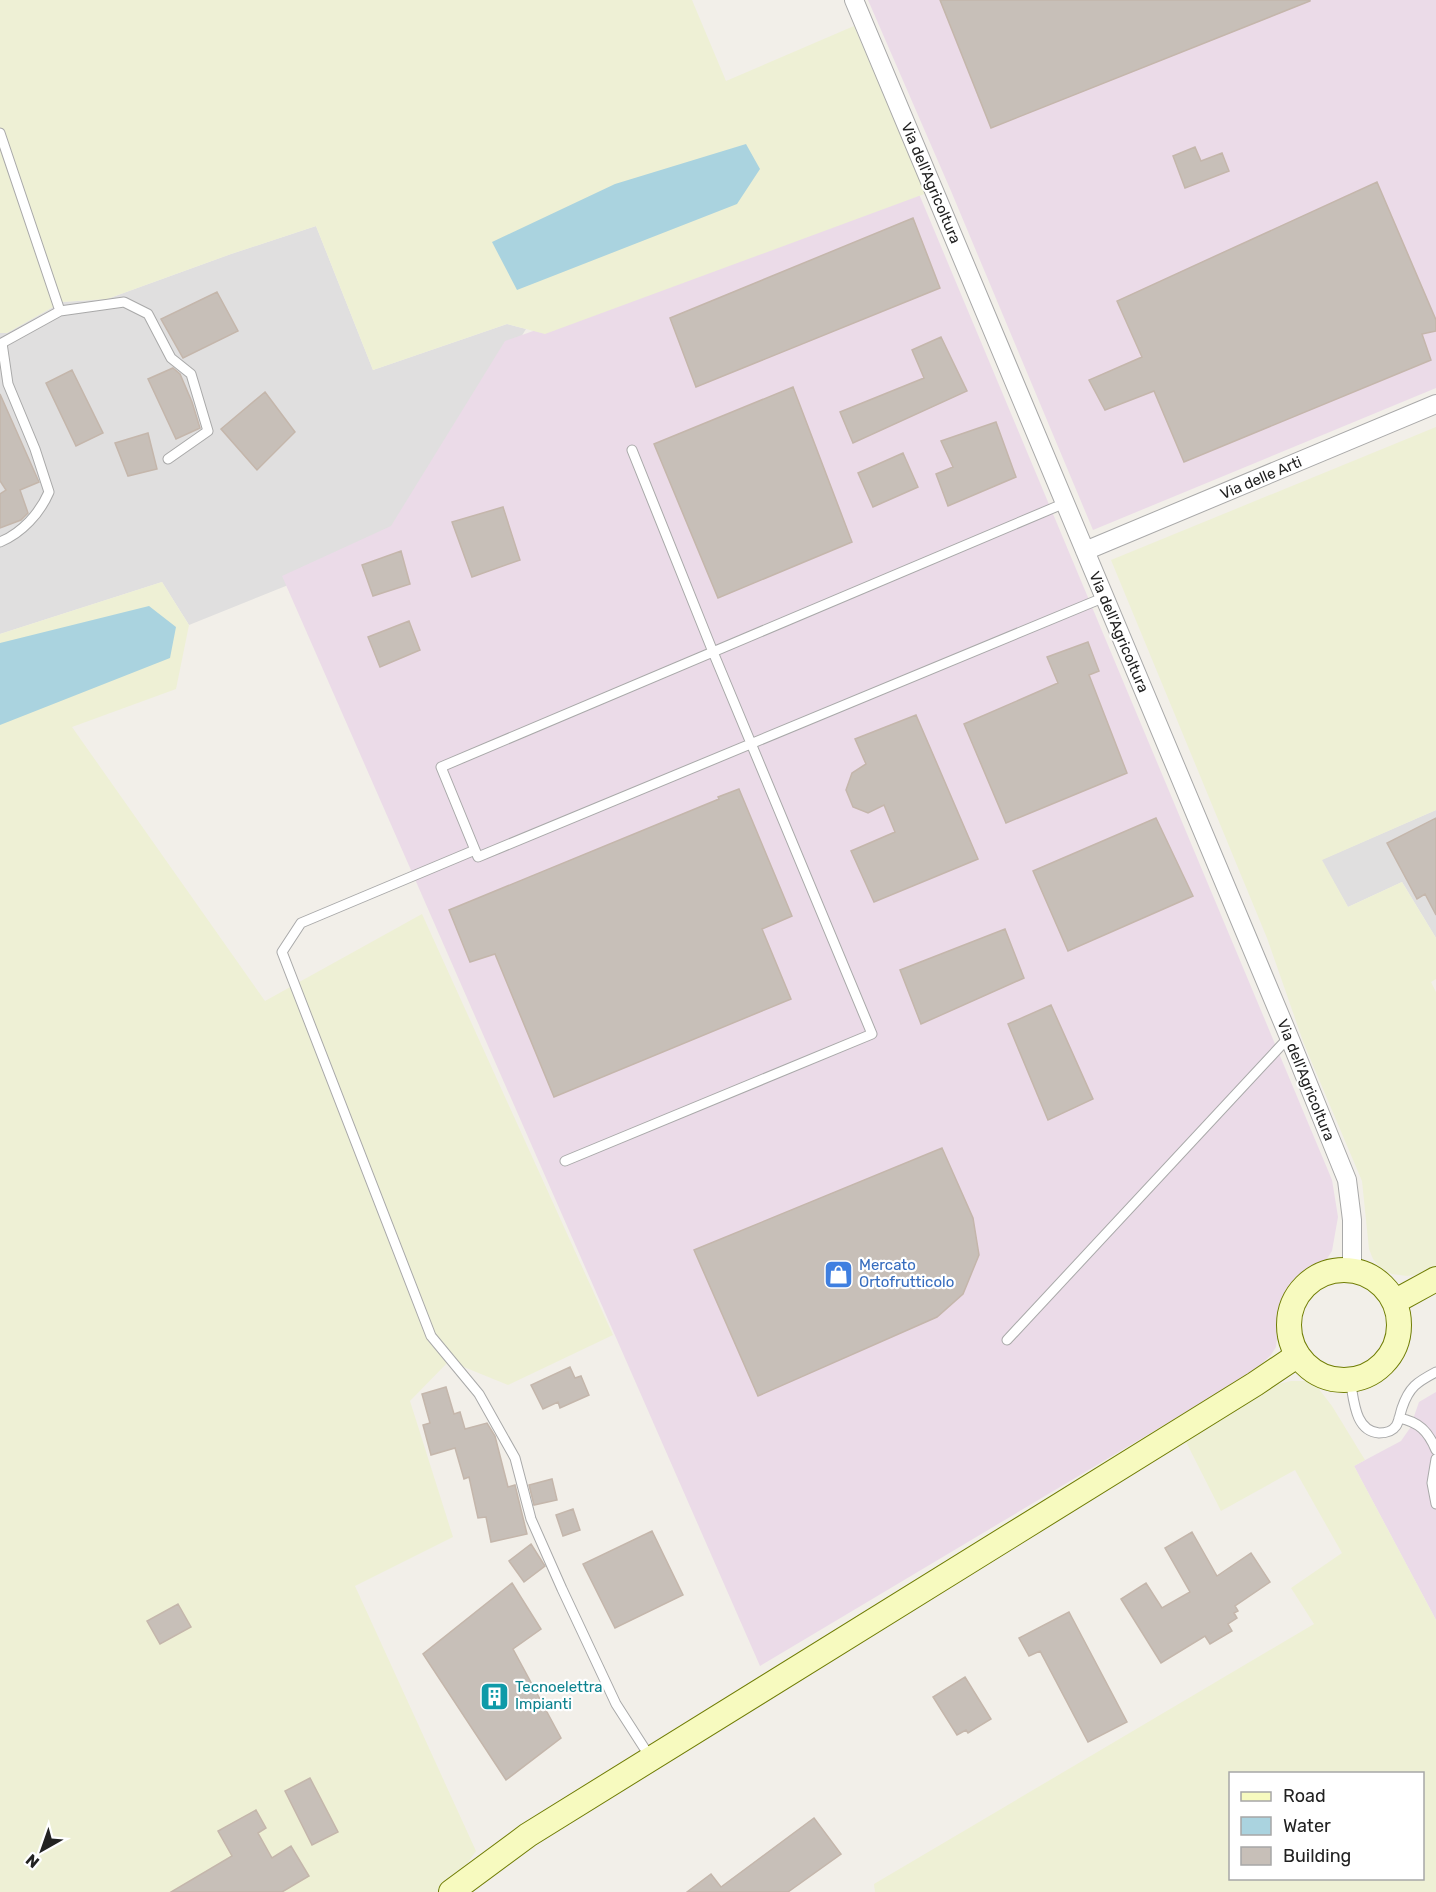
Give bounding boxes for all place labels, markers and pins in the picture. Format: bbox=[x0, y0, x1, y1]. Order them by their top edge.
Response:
place label: Mercato Ortofrutticolo bbox=[859, 1256, 954, 1291]
shop icon: Mercato Ortofrutticolo bbox=[822, 1258, 854, 1290]
place label: Tecnoelettra Impianti bbox=[515, 1678, 603, 1713]
building icon: Tecnoelettra Impianti bbox=[478, 1680, 510, 1712]

